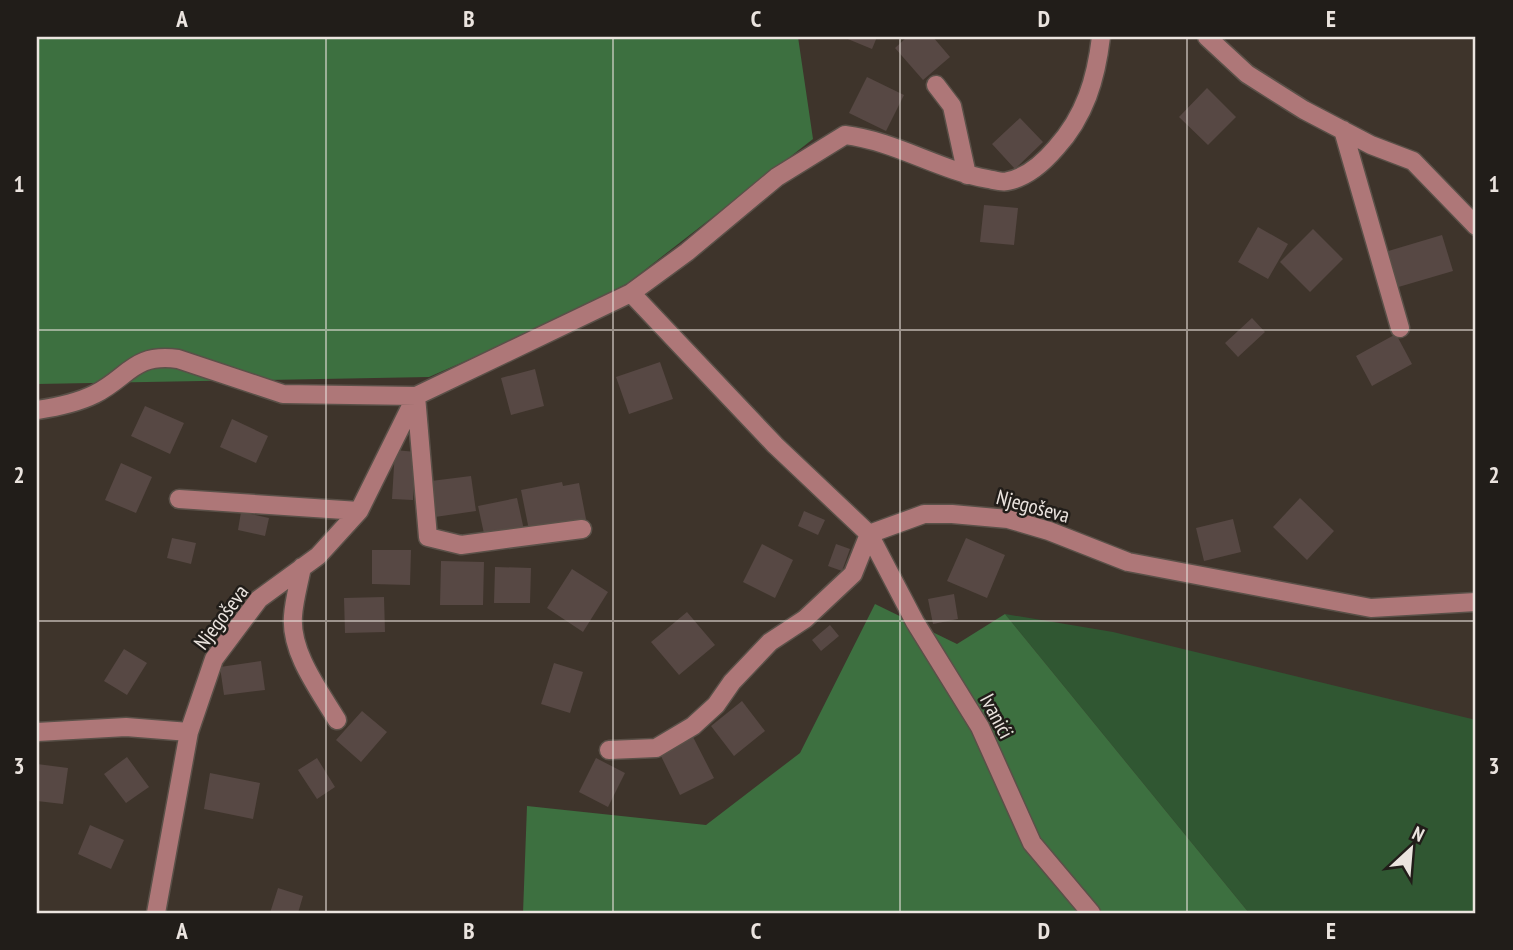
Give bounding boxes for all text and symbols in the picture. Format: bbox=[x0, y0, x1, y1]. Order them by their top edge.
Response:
text: A bbox=[175, 4, 188, 33]
text: B bbox=[463, 4, 475, 33]
text: C bbox=[751, 4, 762, 33]
text: D bbox=[1038, 4, 1050, 33]
text: E bbox=[1326, 4, 1336, 33]
text: 1 bbox=[14, 169, 25, 198]
text: 1 bbox=[1489, 169, 1500, 198]
text: 2 bbox=[14, 460, 25, 489]
text: 2 bbox=[1489, 460, 1500, 489]
street label: Njegoševa bbox=[994, 483, 1072, 529]
street label: Njegoševa bbox=[188, 579, 254, 655]
street label: Ivanići bbox=[974, 689, 1020, 743]
text: 3 bbox=[14, 751, 25, 780]
text: 3 bbox=[1489, 751, 1500, 780]
north arrow bbox=[1376, 814, 1446, 884]
text: N bbox=[1409, 821, 1428, 847]
text: A bbox=[175, 916, 188, 945]
text: B bbox=[463, 916, 475, 945]
text: C bbox=[751, 916, 762, 945]
text: D bbox=[1038, 916, 1050, 945]
text: E bbox=[1326, 916, 1336, 945]

